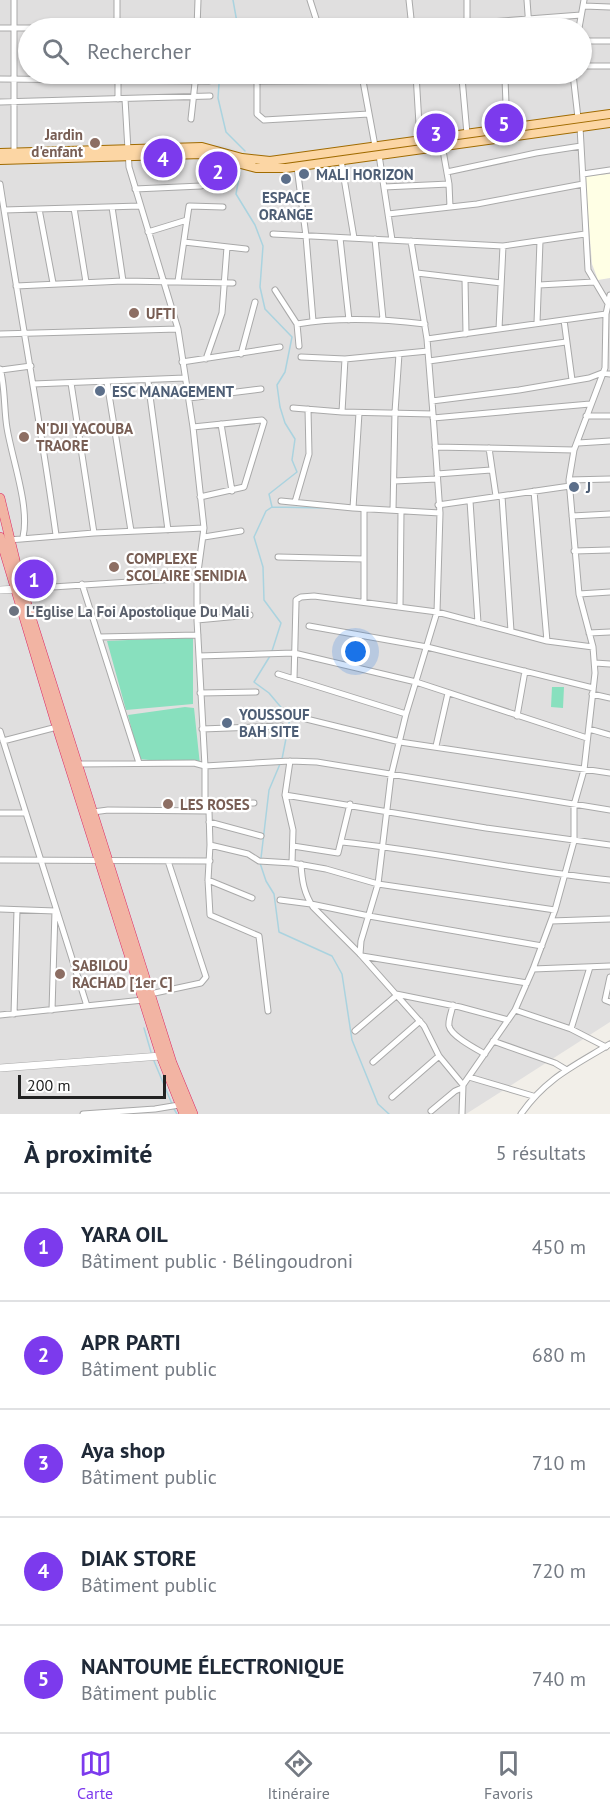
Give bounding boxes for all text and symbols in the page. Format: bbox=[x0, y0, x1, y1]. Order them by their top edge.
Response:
search box bbox=[18, 18, 592, 84]
icon: search bbox=[39, 35, 72, 68]
text: Rechercher bbox=[87, 37, 191, 65]
pin: 5 bbox=[484, 100, 524, 146]
pin: 3 bbox=[416, 110, 456, 156]
place label: Jardin d'enfant bbox=[31, 125, 84, 161]
marker: Jardin d'enfant bbox=[88, 136, 102, 150]
pin: 4 bbox=[144, 136, 182, 180]
pin: 2 bbox=[198, 148, 238, 194]
place label: MALI HORIZON bbox=[316, 165, 414, 184]
marker: MALI HORIZON bbox=[297, 167, 311, 181]
marker: ESPACE ORANGE bbox=[279, 172, 293, 186]
place label: ESPACE ORANGE bbox=[259, 188, 313, 224]
place label: UFTI bbox=[146, 304, 176, 323]
marker: UFTI bbox=[127, 306, 141, 320]
place label: ESC MANAGEMENT bbox=[112, 382, 235, 401]
marker: ESC MANAGEMENT bbox=[93, 384, 107, 398]
place label: N'DJI YACOUBA TRAORE bbox=[36, 419, 134, 455]
marker: N'DJI YACOUBA TRAORE bbox=[17, 430, 31, 444]
place label: J bbox=[585, 478, 591, 497]
marker: J bbox=[567, 480, 581, 494]
place label: COMPLEXE SCOLAIRE SENIDIA bbox=[126, 549, 248, 585]
pin: 1 bbox=[15, 556, 54, 602]
marker: COMPLEXE SCOLAIRE SENIDIA bbox=[107, 560, 121, 574]
place label: L'Eglise La Foi Apostolique Du Mali bbox=[26, 602, 250, 621]
marker: L'Eglise La Foi Apostolique Du Mali bbox=[7, 604, 21, 618]
your location bbox=[341, 637, 370, 666]
place label: YOUSSOUF BAH SITE bbox=[238, 705, 310, 741]
marker: YOUSSOUF BAH SITE bbox=[220, 716, 234, 730]
place label: LES ROSES bbox=[180, 795, 250, 814]
marker: LES ROSES bbox=[161, 797, 175, 811]
place label: SABILOU RACHAD [1er C] bbox=[72, 956, 173, 992]
marker: SABILOU RACHAD [1er C] bbox=[53, 967, 67, 981]
scale bar bbox=[18, 1072, 166, 1100]
text: 200 m bbox=[27, 1075, 70, 1095]
text: À proximité bbox=[24, 1137, 152, 1170]
text: 5 résultats bbox=[496, 1140, 586, 1166]
text: YARA OIL bbox=[81, 1220, 168, 1248]
text: 1 bbox=[38, 1234, 49, 1260]
text: 450 m bbox=[532, 1234, 586, 1260]
text: Bâtiment public · Bélingoudroni bbox=[81, 1248, 353, 1274]
text: APR PARTI bbox=[81, 1328, 181, 1356]
text: 2 bbox=[38, 1342, 49, 1368]
text: 680 m bbox=[532, 1342, 586, 1368]
text: Bâtiment public bbox=[81, 1356, 217, 1382]
text: Aya shop bbox=[81, 1436, 165, 1464]
text: 3 bbox=[38, 1450, 49, 1476]
text: 710 m bbox=[532, 1450, 586, 1476]
text: Bâtiment public bbox=[81, 1464, 217, 1490]
text: DIAK STORE bbox=[81, 1544, 196, 1572]
text: 4 bbox=[38, 1558, 49, 1584]
text: 720 m bbox=[532, 1558, 586, 1584]
text: Bâtiment public bbox=[81, 1572, 217, 1598]
text: NANTOUME ÉLECTRONIQUE bbox=[81, 1652, 344, 1680]
text: 5 bbox=[38, 1666, 49, 1692]
text: 740 m bbox=[532, 1666, 586, 1692]
text: Bâtiment public bbox=[81, 1680, 217, 1706]
tab: Carte bbox=[77, 1747, 113, 1803]
tab: Itinéraire bbox=[267, 1747, 330, 1803]
tab: Favoris bbox=[484, 1747, 533, 1803]

